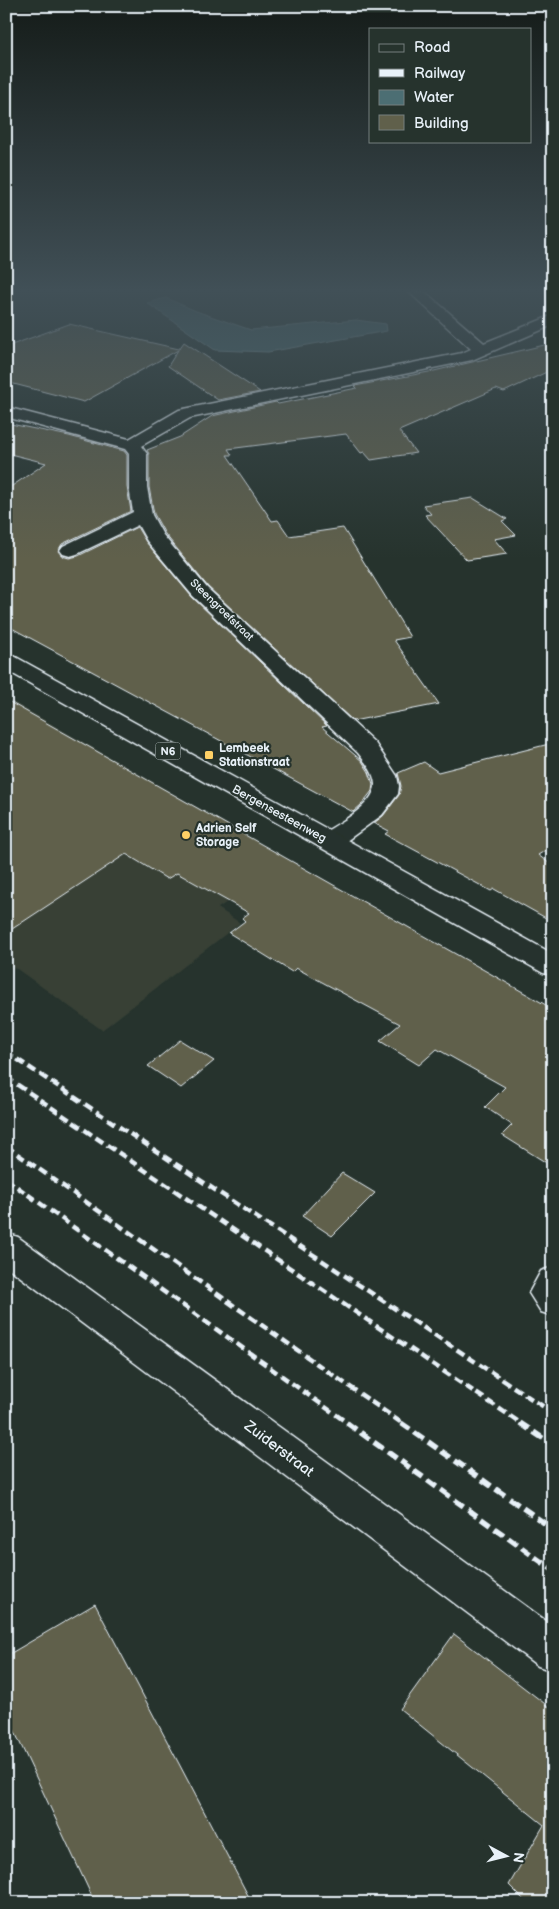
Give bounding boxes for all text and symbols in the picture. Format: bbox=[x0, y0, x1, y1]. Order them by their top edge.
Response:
legend bbox=[369, 28, 532, 142]
text: Road bbox=[414, 38, 450, 57]
text: Railway bbox=[414, 64, 465, 83]
text: Water bbox=[414, 88, 454, 107]
text: Building bbox=[414, 114, 469, 133]
street label: Steengroefstraat bbox=[188, 576, 257, 644]
place label: Lembeek Stationstraat bbox=[219, 741, 290, 770]
road number: N6 bbox=[156, 742, 180, 759]
marker: Lembeek Stationstraat bbox=[203, 749, 215, 761]
street label: Bergensesteenweg bbox=[229, 782, 329, 846]
place label: Adrien Self Storage bbox=[195, 821, 257, 850]
marker: Adrien Self Storage bbox=[180, 829, 192, 841]
street label: Zuiderstraat bbox=[240, 1416, 318, 1482]
north arrow bbox=[482, 1832, 532, 1882]
text: N bbox=[509, 1851, 527, 1864]

